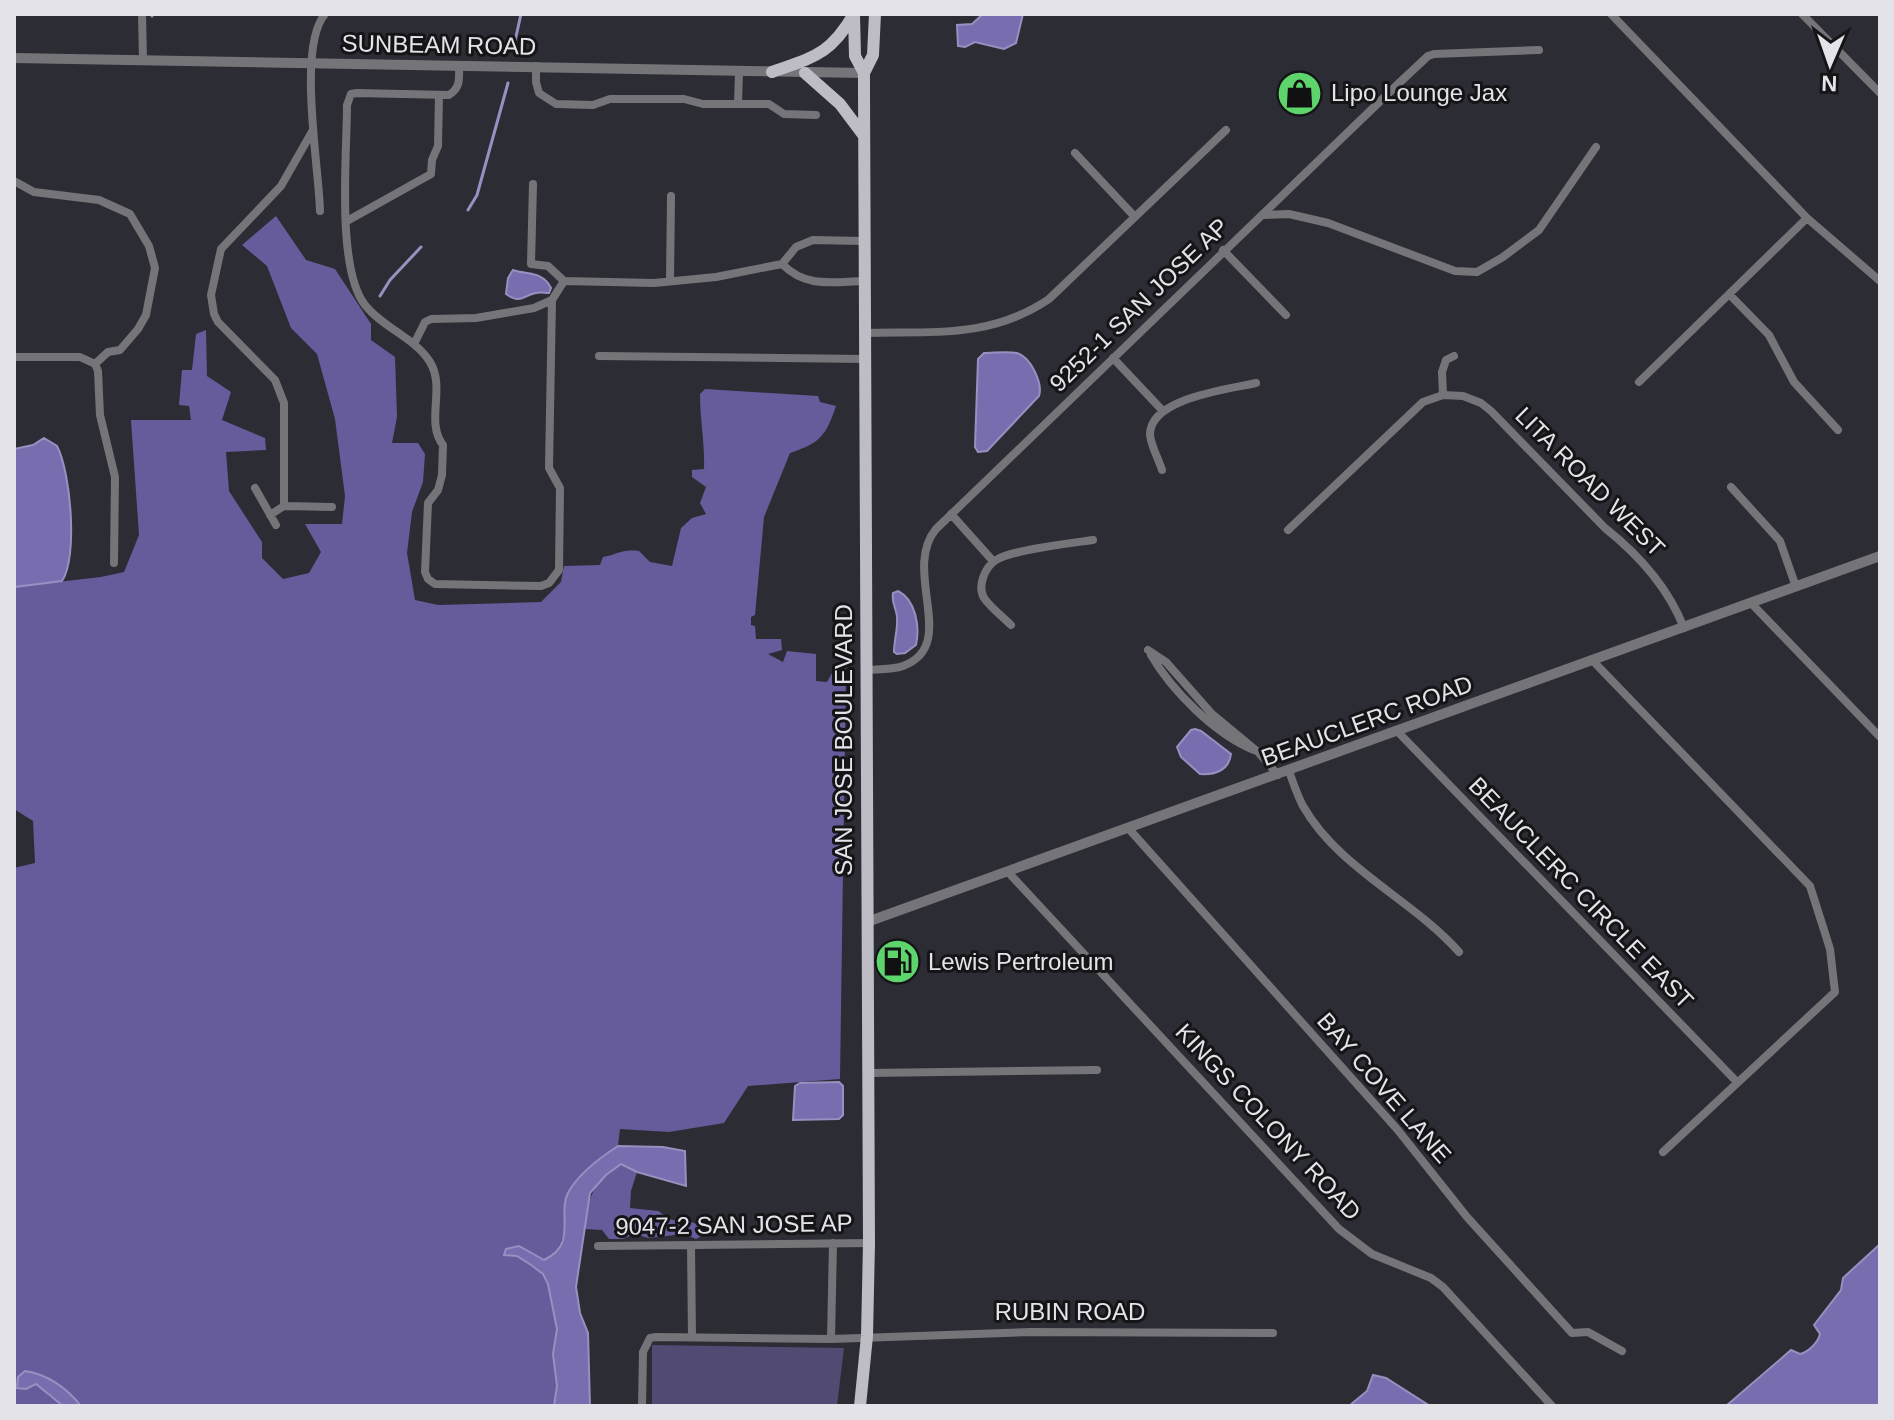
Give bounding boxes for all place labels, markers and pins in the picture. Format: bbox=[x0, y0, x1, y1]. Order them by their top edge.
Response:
shop icon: Lipo Lounge Jax bbox=[1276, 69, 1324, 117]
place label: Lipo Lounge Jax bbox=[1331, 79, 1507, 106]
fuel station icon: Lewis Pertroleum bbox=[873, 938, 921, 986]
place label: Lewis Pertroleum bbox=[928, 948, 1113, 975]

